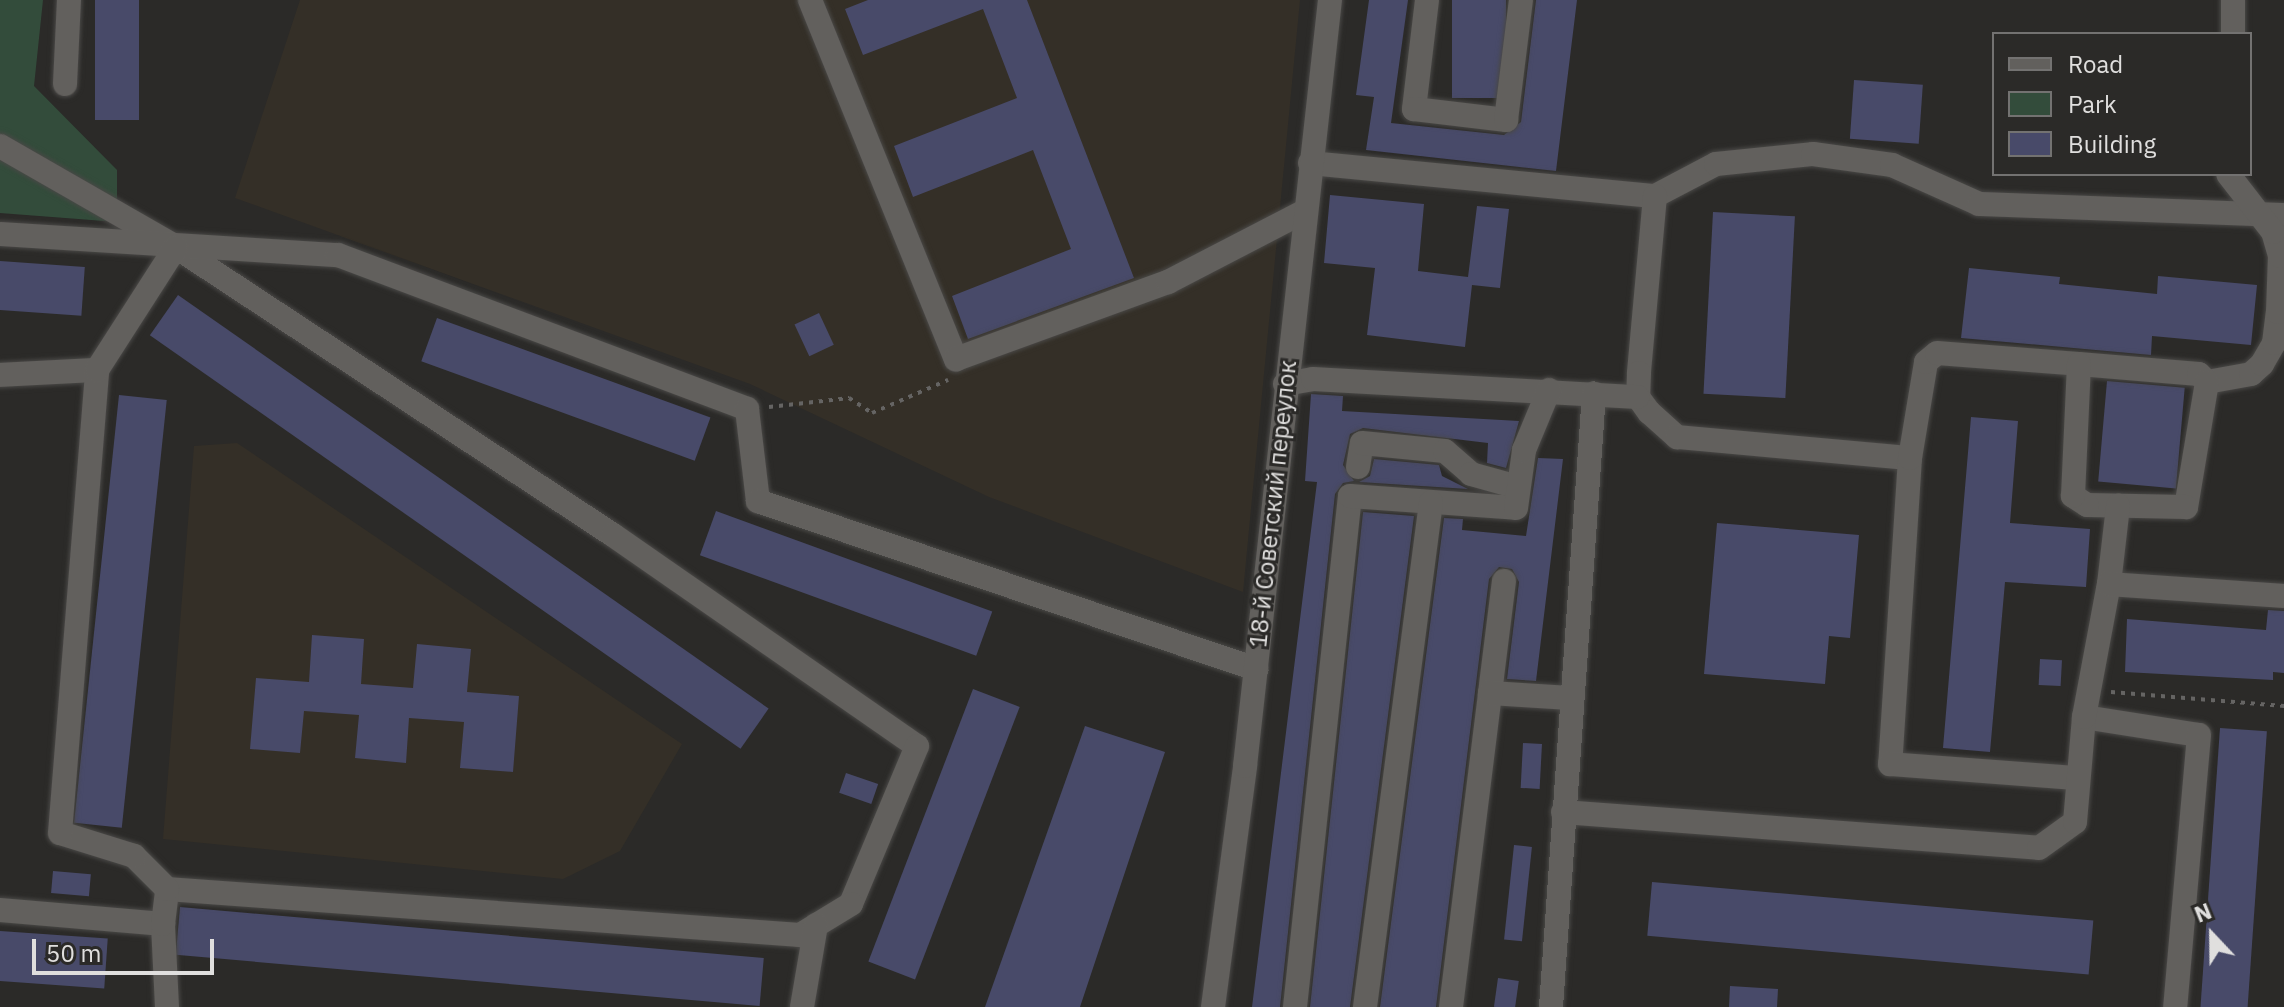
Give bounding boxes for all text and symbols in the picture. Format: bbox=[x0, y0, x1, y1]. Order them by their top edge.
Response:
legend bbox=[1992, 32, 2252, 176]
text: Road bbox=[2068, 48, 2123, 80]
text: Park bbox=[2068, 88, 2117, 120]
text: Building bbox=[2068, 128, 2156, 160]
street label: 18-й Советский переулок bbox=[1244, 359, 1302, 649]
north arrow bbox=[2172, 895, 2252, 975]
text: N bbox=[2190, 896, 2216, 929]
scale bar bbox=[36, 923, 218, 973]
text: 50 m bbox=[46, 937, 101, 969]

